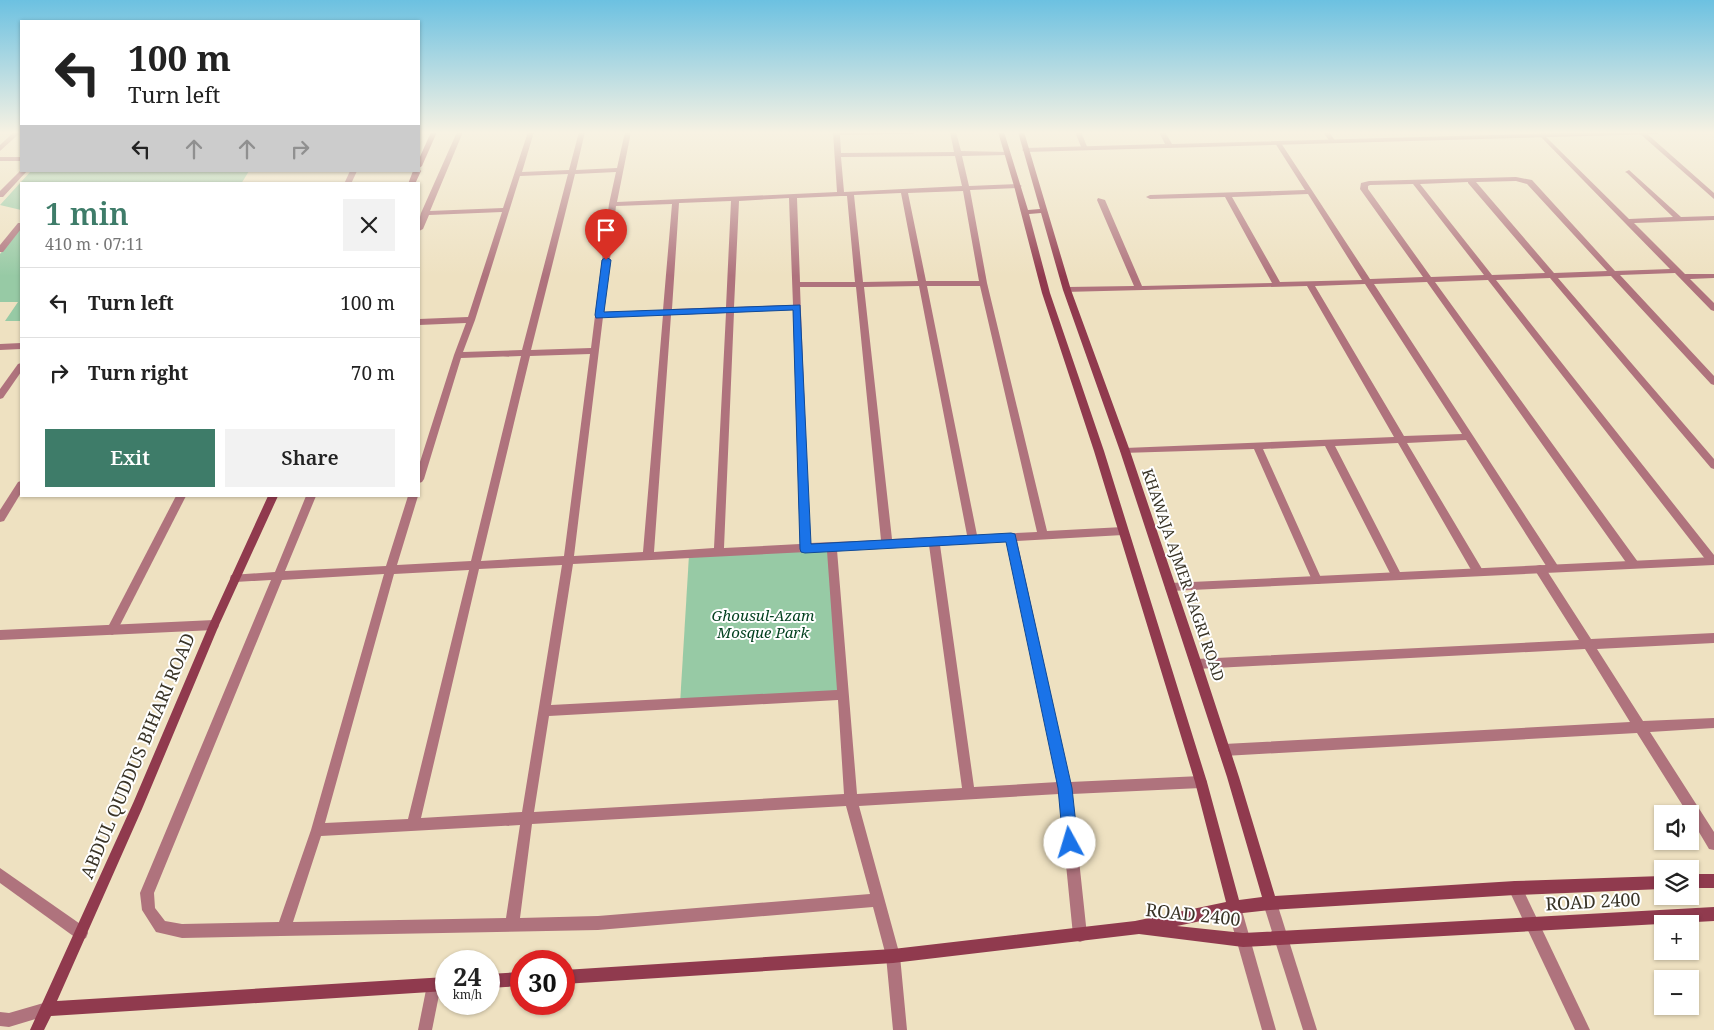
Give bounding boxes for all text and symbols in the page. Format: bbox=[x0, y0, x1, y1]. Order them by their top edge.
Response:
text: 100 m bbox=[128, 34, 231, 81]
icon: left bbox=[45, 40, 110, 105]
text: Turn left bbox=[128, 79, 220, 109]
icon: left bbox=[127, 135, 155, 163]
icon: ahead bbox=[180, 135, 208, 163]
icon: ahead bbox=[233, 135, 261, 163]
icon: right bbox=[286, 135, 314, 163]
text: 1 min bbox=[45, 193, 129, 234]
button: close bbox=[343, 199, 395, 251]
pin bbox=[585, 209, 627, 260]
icon: arrive bbox=[592, 216, 620, 244]
text: 410 m · 07:11 bbox=[45, 233, 144, 255]
icon: left bbox=[45, 289, 73, 317]
text: Turn left bbox=[88, 290, 174, 316]
text: 100 m bbox=[340, 290, 395, 316]
icon: right bbox=[45, 359, 73, 387]
text: Turn right bbox=[88, 360, 188, 386]
text: 70 m bbox=[351, 360, 395, 386]
button: Exit bbox=[45, 429, 215, 487]
button: Share bbox=[225, 429, 395, 487]
street label: KHAWAJA AJMER NAGRI ROAD bbox=[1138, 466, 1230, 684]
park label: Ghousul-Azam Mosque Park bbox=[712, 605, 815, 642]
street label: ABDUL QUDDUS BIHARI ROAD bbox=[74, 629, 200, 882]
map controls bbox=[1654, 805, 1699, 1015]
button: sound bbox=[1654, 805, 1699, 850]
position arrow bbox=[1043, 816, 1095, 868]
button: layers bbox=[1654, 860, 1699, 905]
street label: ROAD 2400 bbox=[1545, 887, 1641, 915]
street label: ROAD 2400 bbox=[1145, 897, 1242, 931]
button: + bbox=[1654, 915, 1699, 960]
speed limit sign: 30 bbox=[510, 950, 575, 1015]
text: 24 bbox=[453, 959, 482, 993]
button: − bbox=[1654, 970, 1699, 1015]
text: km/h bbox=[453, 986, 482, 1003]

